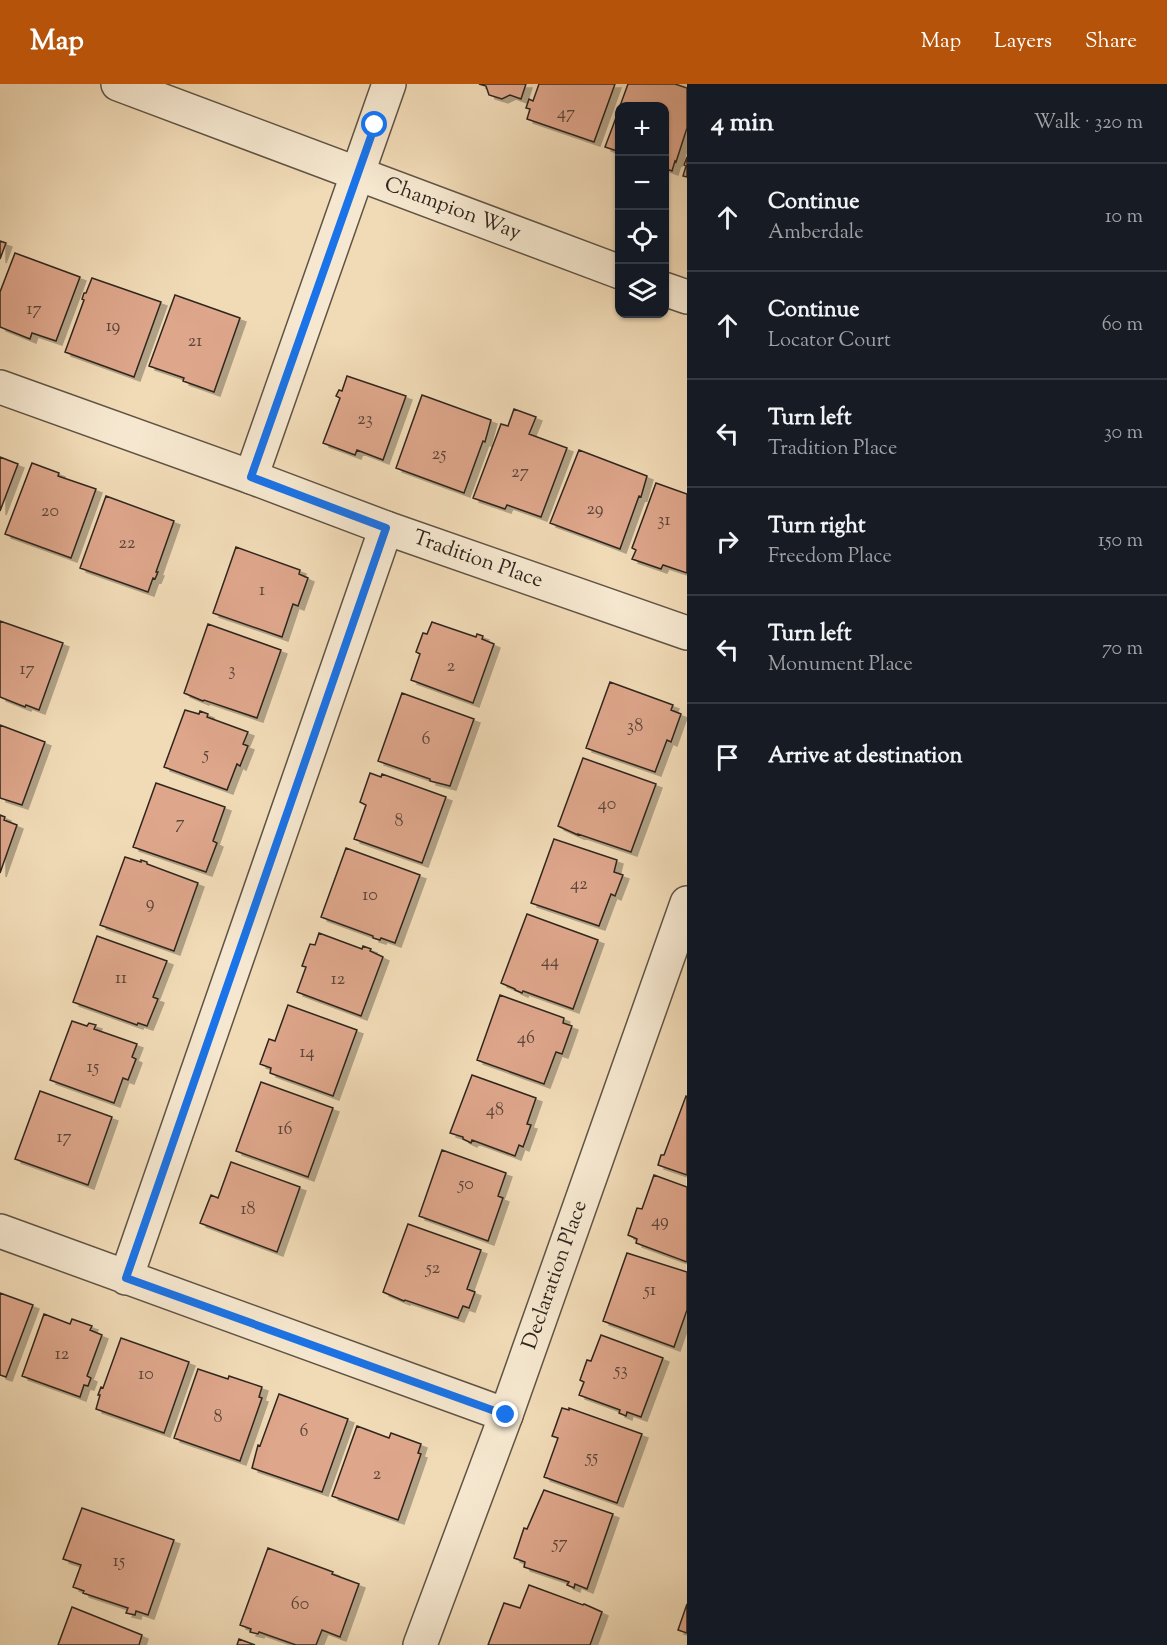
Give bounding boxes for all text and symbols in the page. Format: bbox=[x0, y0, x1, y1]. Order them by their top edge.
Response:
text: Map bbox=[30, 22, 84, 62]
text: Map bbox=[921, 27, 961, 57]
text: Layers bbox=[994, 27, 1052, 57]
text: Share bbox=[1085, 27, 1137, 57]
house number: 47 bbox=[557, 101, 575, 127]
map controls bbox=[615, 102, 669, 318]
button: + bbox=[615, 102, 669, 156]
text: 4 min bbox=[711, 105, 774, 142]
text: Walk · 320 m bbox=[1034, 109, 1143, 138]
route start bbox=[361, 111, 387, 137]
button: − bbox=[615, 156, 669, 210]
street label: Champion Way bbox=[380, 170, 526, 249]
text: Continue bbox=[768, 187, 859, 219]
icon: ahead bbox=[711, 201, 744, 234]
text: 10 m bbox=[1105, 203, 1143, 232]
button: locate bbox=[615, 210, 669, 264]
text: Amberdale bbox=[768, 219, 864, 248]
button: layers bbox=[615, 264, 669, 318]
text: Continue bbox=[768, 295, 859, 327]
house number: 17 bbox=[26, 297, 42, 323]
icon: ahead bbox=[711, 309, 744, 342]
text: 60 m bbox=[1102, 311, 1143, 340]
house number: 19 bbox=[106, 314, 121, 340]
text: Locator Court bbox=[768, 327, 891, 356]
house number: 21 bbox=[188, 329, 202, 355]
text: Turn left bbox=[768, 403, 851, 435]
house number: 23 bbox=[357, 407, 373, 433]
icon: left bbox=[711, 417, 744, 450]
text: 30 m bbox=[1104, 419, 1143, 448]
text: Tradition Place bbox=[768, 435, 897, 464]
house number: 25 bbox=[432, 442, 446, 468]
house number: 27 bbox=[511, 460, 529, 486]
house number: 29 bbox=[586, 497, 604, 523]
house number: 20 bbox=[41, 499, 59, 525]
house number: 31 bbox=[657, 508, 671, 534]
text: Turn right bbox=[768, 511, 865, 543]
street label: Tradition Place bbox=[409, 523, 547, 597]
icon: right bbox=[711, 525, 744, 558]
text: 150 m bbox=[1098, 527, 1143, 556]
house number: 22 bbox=[119, 531, 136, 557]
text: Freedom Place bbox=[768, 543, 892, 572]
house number: 1 bbox=[259, 578, 265, 604]
text: Turn left bbox=[768, 619, 851, 651]
icon: left bbox=[711, 633, 744, 666]
text: 70 m bbox=[1102, 635, 1143, 664]
text: Monument Place bbox=[768, 651, 913, 680]
house number: 2 bbox=[447, 654, 456, 680]
house number: 17 bbox=[19, 657, 35, 683]
house number: 3 bbox=[228, 658, 236, 684]
house number: 38 bbox=[627, 714, 643, 740]
house number: 6 bbox=[422, 727, 431, 753]
icon: arrive bbox=[711, 741, 744, 774]
text: Arrive at destination bbox=[768, 741, 963, 773]
house number: 5 bbox=[202, 742, 209, 768]
house number: 40 bbox=[598, 792, 616, 818]
house number: 8 bbox=[395, 809, 404, 835]
house number: 7 bbox=[175, 811, 185, 837]
house number: 42 bbox=[570, 872, 588, 898]
house number: 10 bbox=[362, 883, 378, 909]
house number: 9 bbox=[146, 891, 155, 917]
house number: 44 bbox=[541, 949, 559, 975]
house number: 11 bbox=[115, 966, 127, 992]
house number: 12 bbox=[331, 967, 346, 993]
house number: 46 bbox=[517, 1026, 535, 1052]
house number: 14 bbox=[299, 1040, 315, 1066]
house number: 15 bbox=[87, 1055, 99, 1081]
house number: 48 bbox=[486, 1098, 504, 1124]
house number: 16 bbox=[277, 1117, 293, 1143]
house number: 17 bbox=[56, 1125, 72, 1151]
house number: 50 bbox=[457, 1172, 474, 1198]
street label: Declaration Place bbox=[515, 1196, 596, 1354]
house number: 18 bbox=[240, 1197, 256, 1223]
house number: 49 bbox=[651, 1209, 669, 1235]
house number: 52 bbox=[425, 1256, 441, 1282]
house number: 51 bbox=[643, 1278, 656, 1304]
house number: 12 bbox=[55, 1342, 70, 1368]
house number: 53 bbox=[613, 1358, 628, 1384]
house number: 10 bbox=[138, 1362, 154, 1388]
route end bbox=[492, 1401, 518, 1427]
house number: 8 bbox=[214, 1405, 223, 1431]
house number: 6 bbox=[300, 1419, 309, 1445]
house number: 55 bbox=[585, 1445, 598, 1471]
house number: 2 bbox=[373, 1462, 382, 1488]
house number: 57 bbox=[551, 1531, 568, 1557]
house number: 15 bbox=[113, 1549, 125, 1575]
house number: 60 bbox=[291, 1592, 309, 1618]

